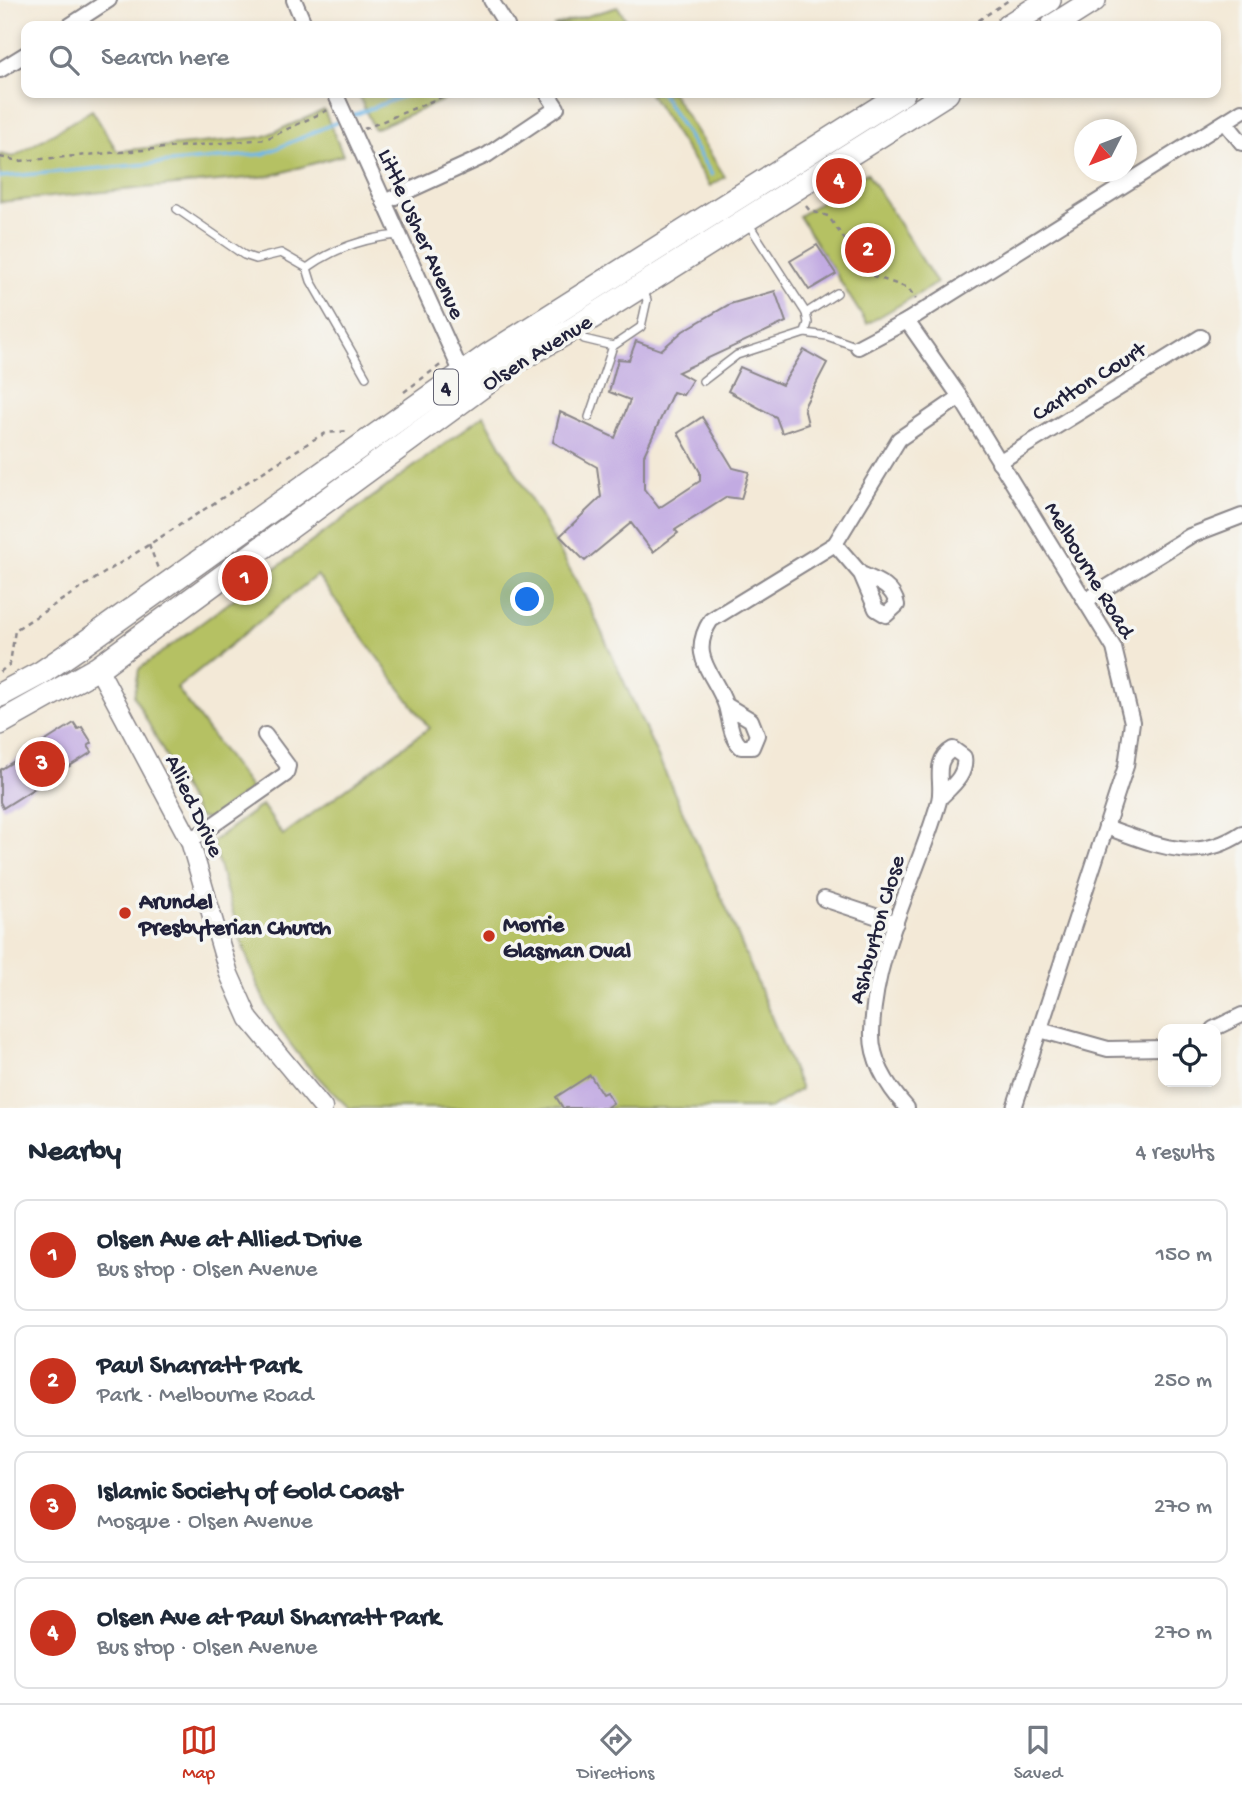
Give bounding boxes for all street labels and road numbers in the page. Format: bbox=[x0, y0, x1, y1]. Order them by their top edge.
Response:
street label: Little Usher Avenue bbox=[370, 145, 470, 325]
street label: Olsen Avenue bbox=[478, 309, 599, 398]
street label: Carlton Court bbox=[1028, 337, 1153, 429]
road number: 4 bbox=[434, 370, 458, 404]
street label: Melbourne Road bbox=[1037, 498, 1140, 645]
street label: Allied Drive bbox=[157, 751, 229, 863]
street label: Ashburton Close bbox=[844, 852, 913, 1007]

